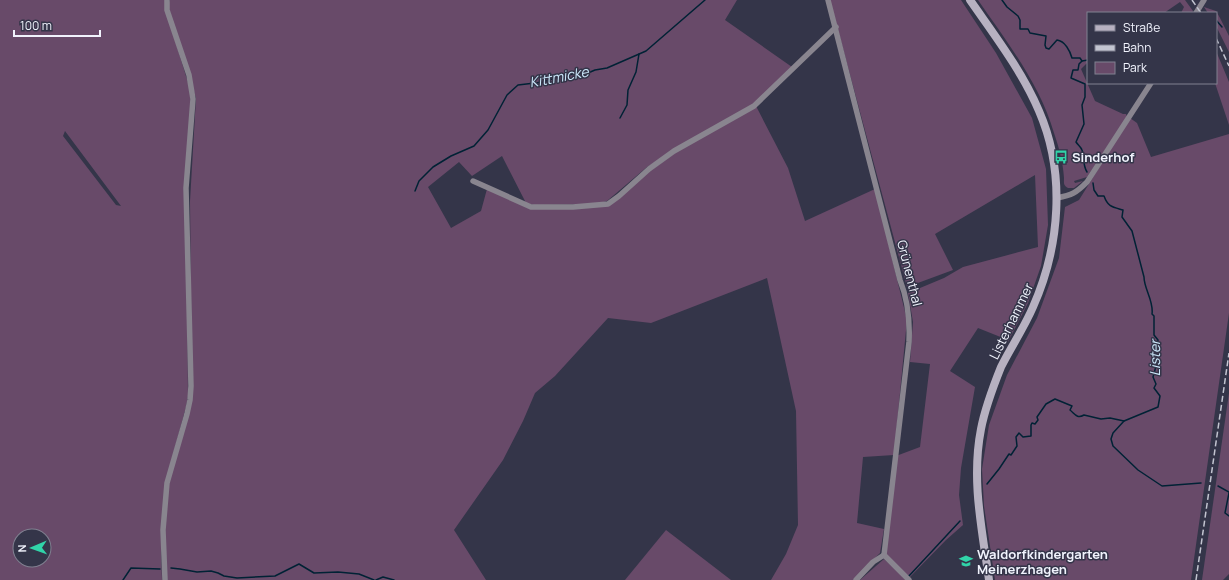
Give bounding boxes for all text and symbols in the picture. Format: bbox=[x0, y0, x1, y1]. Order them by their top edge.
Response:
scale bar bbox=[14, 12, 100, 38]
legend bbox=[1087, 12, 1217, 84]
text: 100 m bbox=[20, 17, 52, 34]
text: Straße bbox=[1123, 19, 1160, 36]
text: Bahn bbox=[1123, 39, 1151, 56]
text: Park bbox=[1123, 59, 1148, 76]
water label: Kittmicke bbox=[528, 61, 591, 92]
place label: Sinderhof bbox=[1072, 148, 1134, 166]
bus stop icon: Sinderhof bbox=[1053, 149, 1069, 165]
street label: Grünenthal bbox=[893, 238, 927, 308]
street label: Listerhammer bbox=[985, 279, 1037, 362]
water label: Lister bbox=[1145, 338, 1164, 376]
north arrow bbox=[12, 528, 52, 568]
text: N bbox=[14, 544, 29, 553]
place label: Waldorfkindergarten Meinerzhagen bbox=[977, 545, 1108, 578]
school or university icon: Waldorfkindergarten Meinerzhagen bbox=[958, 553, 974, 569]

